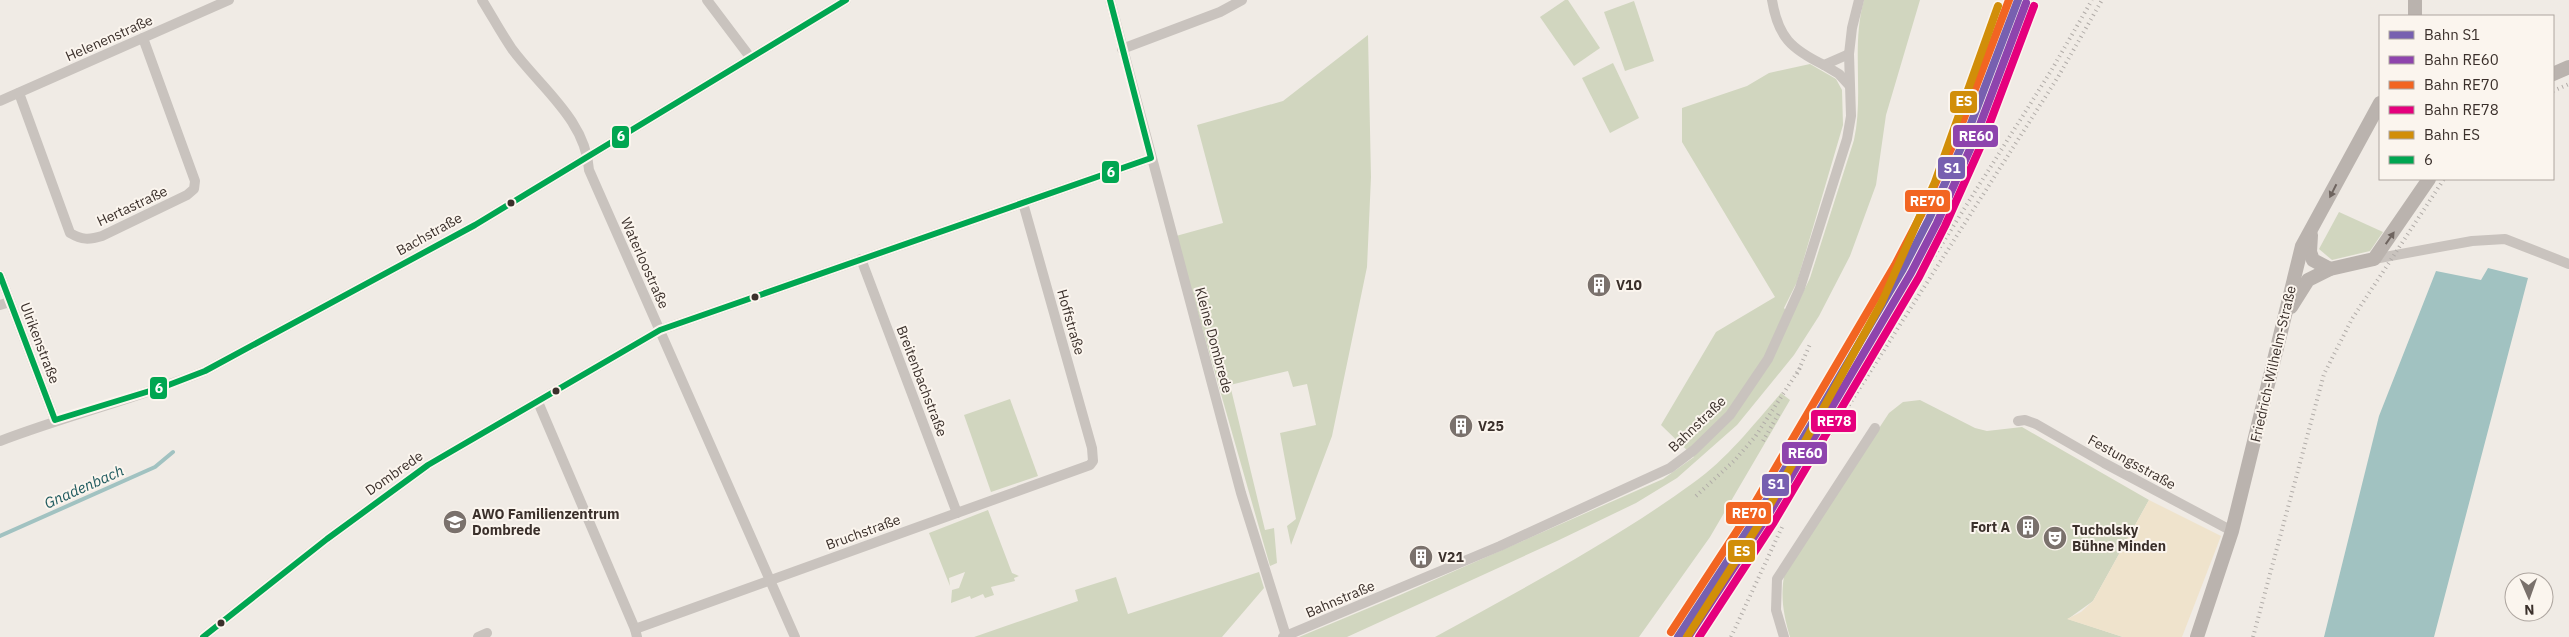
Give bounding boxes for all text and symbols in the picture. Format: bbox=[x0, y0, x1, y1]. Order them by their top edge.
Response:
street label: Helenenstraße bbox=[63, 11, 156, 65]
legend bbox=[2379, 15, 2554, 180]
text: Bahn S1 bbox=[2424, 25, 2480, 44]
text: Bahn RE60 bbox=[2424, 50, 2499, 69]
text: Bahn RE70 bbox=[2424, 75, 2499, 94]
line badge: ES bbox=[1949, 90, 1978, 114]
text: ES bbox=[1955, 92, 1973, 110]
text: Bahn RE78 bbox=[2424, 100, 2499, 119]
line badge: RE60 bbox=[1952, 124, 1999, 148]
line badge: 6 bbox=[611, 125, 630, 149]
text: Bahn ES bbox=[2424, 125, 2480, 144]
text: 6 bbox=[617, 127, 625, 145]
text: RE60 bbox=[1959, 127, 1993, 145]
text: 6 bbox=[2424, 150, 2433, 169]
line badge: S1 bbox=[1937, 156, 1966, 180]
text: S1 bbox=[1943, 159, 1961, 177]
line badge: 6 bbox=[1101, 160, 1120, 184]
text: 6 bbox=[1107, 163, 1115, 181]
street label: Hertastraße bbox=[94, 182, 171, 230]
one-way arrow bbox=[2329, 184, 2337, 199]
line badge: RE70 bbox=[1904, 189, 1951, 213]
text: RE70 bbox=[1910, 192, 1944, 210]
unlabelled marker bbox=[506, 198, 516, 208]
street label: Bachstraße bbox=[393, 208, 465, 259]
street label: Waterloostraße bbox=[617, 215, 673, 312]
one-way arrow bbox=[2385, 231, 2395, 244]
building icon: V10 bbox=[1586, 272, 1612, 298]
place label: V10 bbox=[1616, 276, 1642, 294]
street label: Friedrich-Wilhelm-Straße bbox=[2246, 284, 2300, 444]
street label: Kleine Dombrede bbox=[1191, 285, 1237, 395]
street label: Hoffstraße bbox=[1053, 287, 1089, 357]
unlabelled marker bbox=[750, 292, 760, 302]
street label: Ulrikenstraße bbox=[16, 300, 64, 386]
street label: Breitenbachstraße bbox=[893, 323, 952, 439]
line badge: 6 bbox=[149, 376, 168, 400]
text: 6 bbox=[155, 379, 163, 397]
unlabelled marker bbox=[551, 386, 561, 396]
street label: Bahnstraße bbox=[1664, 392, 1730, 456]
line badge: RE78 bbox=[1810, 409, 1857, 433]
text: RE78 bbox=[1817, 412, 1851, 430]
building icon: V25 bbox=[1448, 413, 1474, 439]
place label: V25 bbox=[1478, 417, 1504, 435]
street label: Festungsstraße bbox=[2085, 430, 2179, 494]
line badge: RE60 bbox=[1781, 441, 1828, 465]
text: RE60 bbox=[1788, 444, 1822, 462]
street label: Dombrede bbox=[362, 446, 427, 499]
water label: Gnadenbach bbox=[41, 461, 127, 513]
line badge: S1 bbox=[1761, 473, 1790, 497]
text: S1 bbox=[1767, 475, 1785, 493]
line badge: RE70 bbox=[1725, 501, 1772, 525]
text: RE70 bbox=[1732, 504, 1766, 522]
place label: AWO Familienzentrum Dombrede bbox=[472, 505, 620, 539]
school or university icon: AWO Familienzentrum Dombrede bbox=[442, 509, 468, 535]
street label: Bruchstraße bbox=[823, 510, 903, 554]
building icon: Fort A bbox=[2015, 514, 2041, 540]
place label: Fort A bbox=[1970, 518, 2010, 536]
place label: Tucholsky Bühne Minden bbox=[2072, 521, 2166, 555]
theatre icon: Tucholsky Bühne Minden bbox=[2042, 525, 2068, 551]
line badge: ES bbox=[1727, 539, 1756, 563]
text: ES bbox=[1733, 542, 1751, 560]
building icon: V21 bbox=[1408, 544, 1434, 570]
place label: V21 bbox=[1438, 548, 1464, 566]
north arrow bbox=[2504, 572, 2554, 622]
street label: Bahnstraße bbox=[1303, 576, 1378, 622]
text: N bbox=[2524, 601, 2535, 619]
unlabelled marker bbox=[216, 618, 226, 628]

